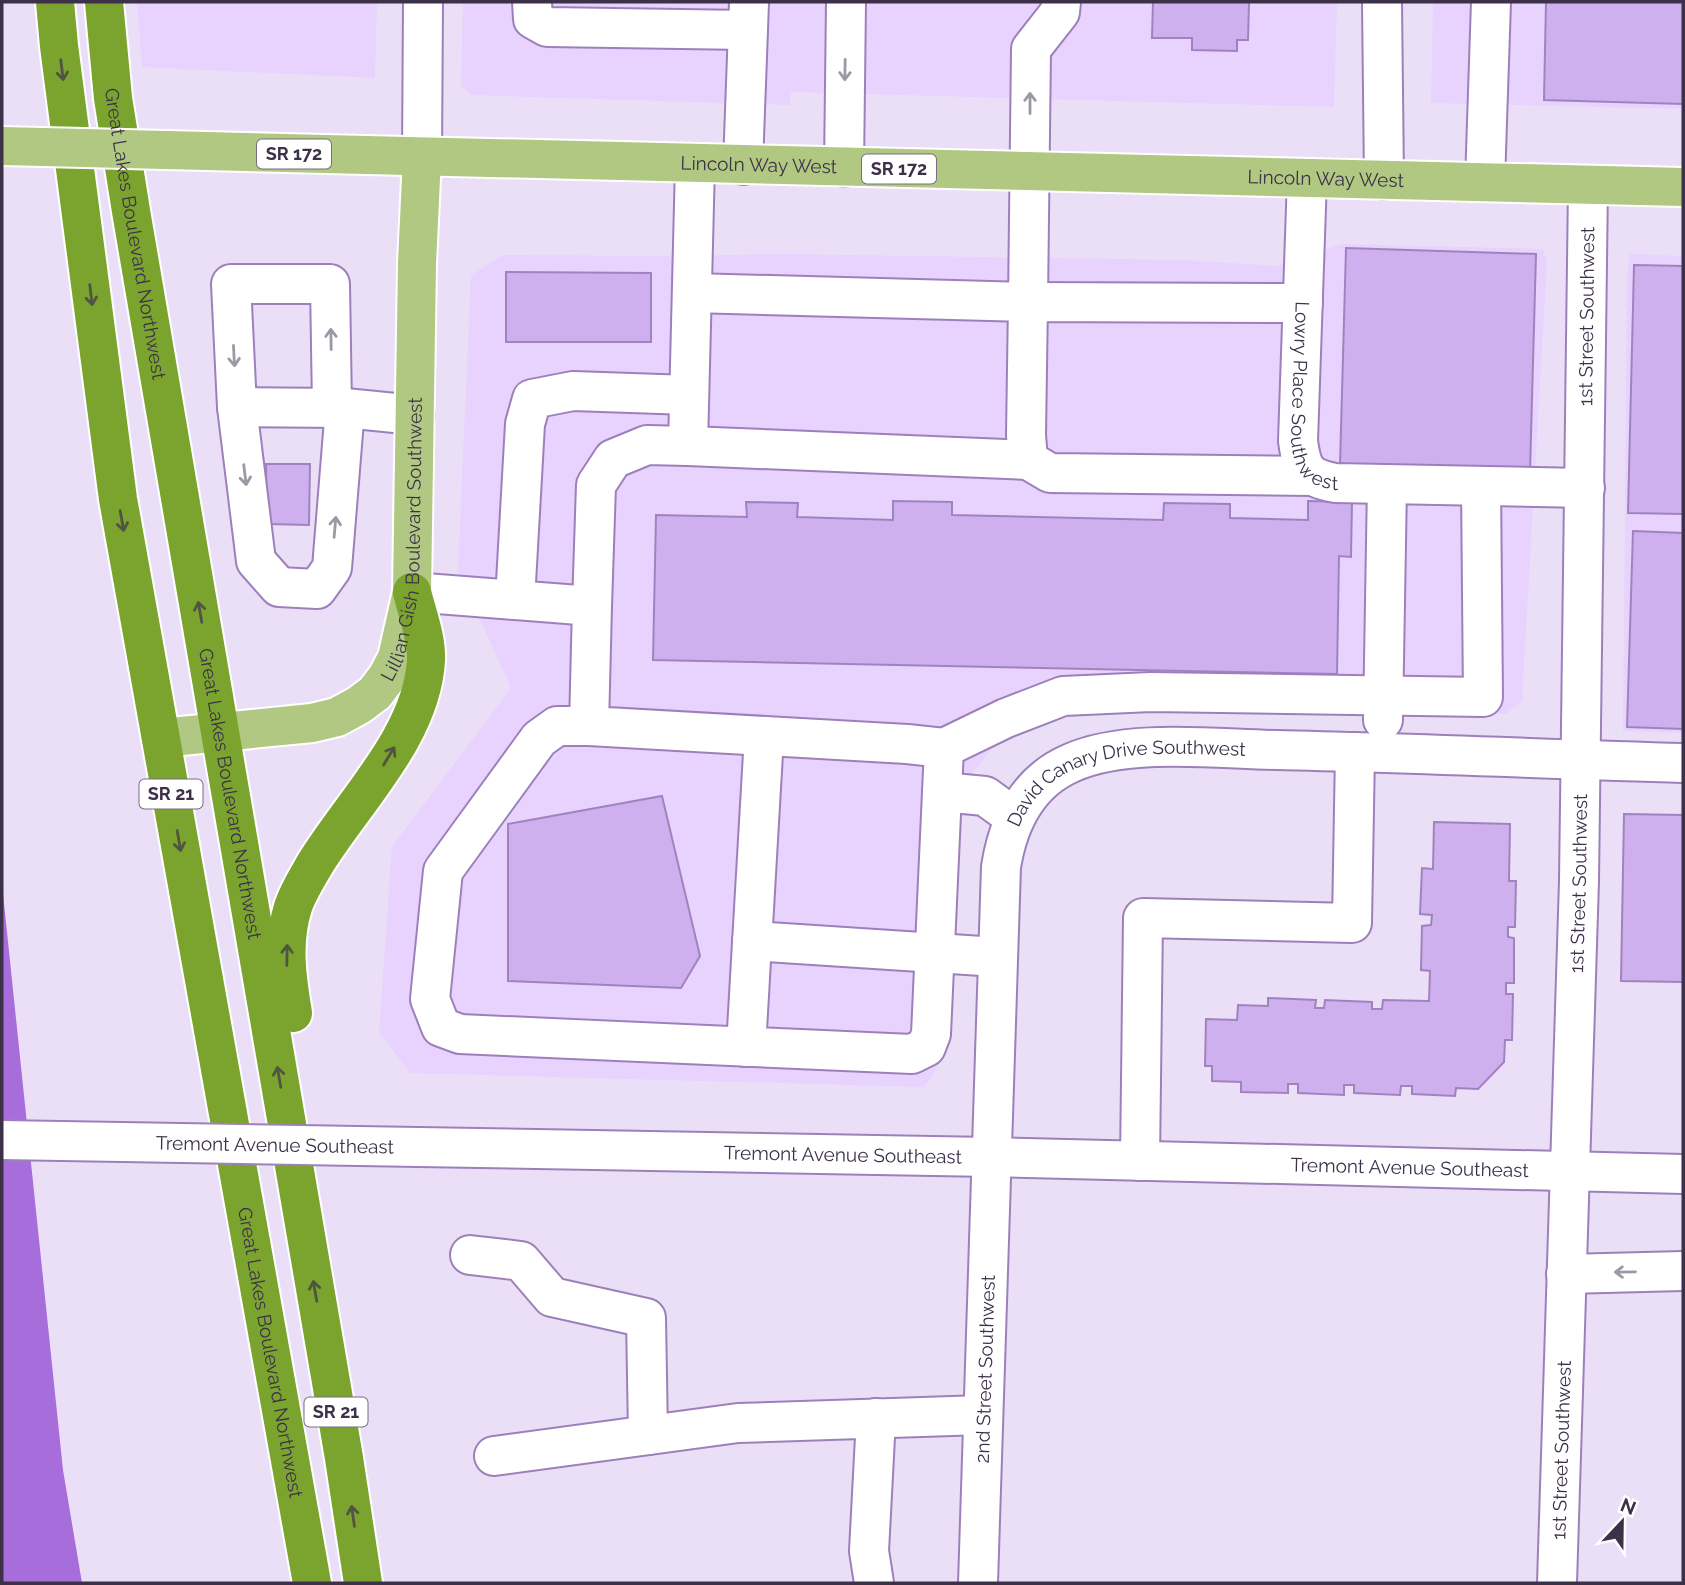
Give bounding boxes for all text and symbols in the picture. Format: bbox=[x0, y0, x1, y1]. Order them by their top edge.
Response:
one-way arrow bbox=[55, 58, 68, 81]
one-way arrow bbox=[838, 58, 852, 81]
street label: Great Lakes Boulevard Northwest bbox=[101, 87, 171, 382]
one-way arrow bbox=[1024, 92, 1037, 115]
road number: SR 172 bbox=[257, 140, 331, 168]
street label: Lincoln Way West bbox=[680, 152, 838, 177]
road number: SR 172 bbox=[862, 154, 936, 184]
street label: Lincoln Way West bbox=[1247, 165, 1405, 191]
street label: 1st Street Southwest bbox=[1574, 226, 1598, 406]
one-way arrow bbox=[85, 283, 98, 306]
street label: Lowry Place Southwest bbox=[1286, 301, 1339, 494]
one-way arrow bbox=[324, 328, 338, 351]
one-way arrow bbox=[228, 345, 241, 368]
street label: Lillian Gish Boulevard Southwest bbox=[376, 396, 426, 685]
one-way arrow bbox=[239, 463, 252, 485]
one-way arrow bbox=[116, 509, 129, 532]
one-way arrow bbox=[329, 516, 342, 539]
one-way arrow bbox=[193, 601, 206, 624]
street label: Great Lakes Boulevard Northwest bbox=[195, 646, 266, 942]
street label: David Canary Drive Southwest bbox=[1002, 736, 1247, 830]
one-way arrow bbox=[382, 746, 396, 766]
road number: SR 21 bbox=[140, 780, 202, 808]
street label: 1st Street Southwest bbox=[1565, 793, 1591, 973]
one-way arrow bbox=[173, 829, 186, 852]
one-way arrow bbox=[280, 943, 294, 966]
one-way arrow bbox=[272, 1067, 285, 1089]
street label: Tremont Avenue Southeast bbox=[156, 1132, 395, 1158]
street label: Tremont Avenue Southeast bbox=[724, 1141, 963, 1168]
street label: Tremont Avenue Southeast bbox=[1291, 1153, 1530, 1181]
street label: Great Lakes Boulevard Northwest bbox=[234, 1205, 308, 1500]
one-way arrow bbox=[1613, 1266, 1636, 1279]
street label: 2nd Street Southwest bbox=[971, 1274, 999, 1464]
one-way arrow bbox=[308, 1280, 321, 1303]
street label: 1st Street Southwest bbox=[1547, 1359, 1575, 1540]
road number: SR 21 bbox=[304, 1398, 368, 1427]
north arrow bbox=[1587, 1487, 1657, 1557]
text: N bbox=[1618, 1493, 1639, 1519]
one-way arrow bbox=[346, 1505, 359, 1528]

